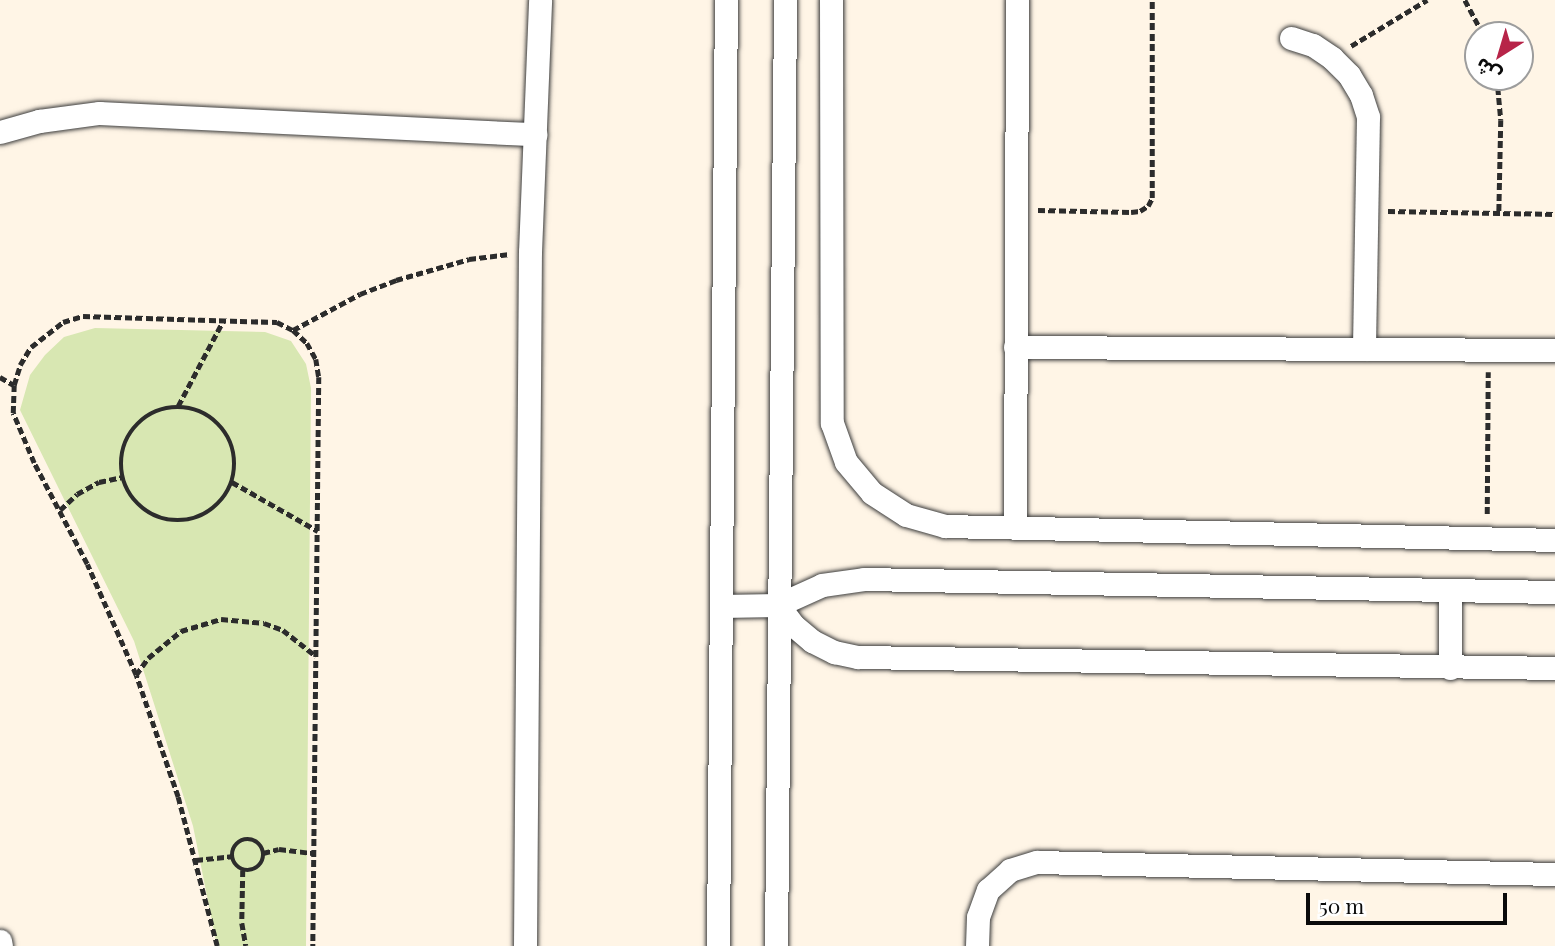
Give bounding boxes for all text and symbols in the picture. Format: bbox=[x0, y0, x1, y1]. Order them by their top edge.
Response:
north arrow bbox=[1464, 21, 1534, 91]
text: ش bbox=[1469, 53, 1506, 89]
scale bar bbox=[1310, 880, 1511, 924]
text: 50 m bbox=[1319, 891, 1364, 919]

